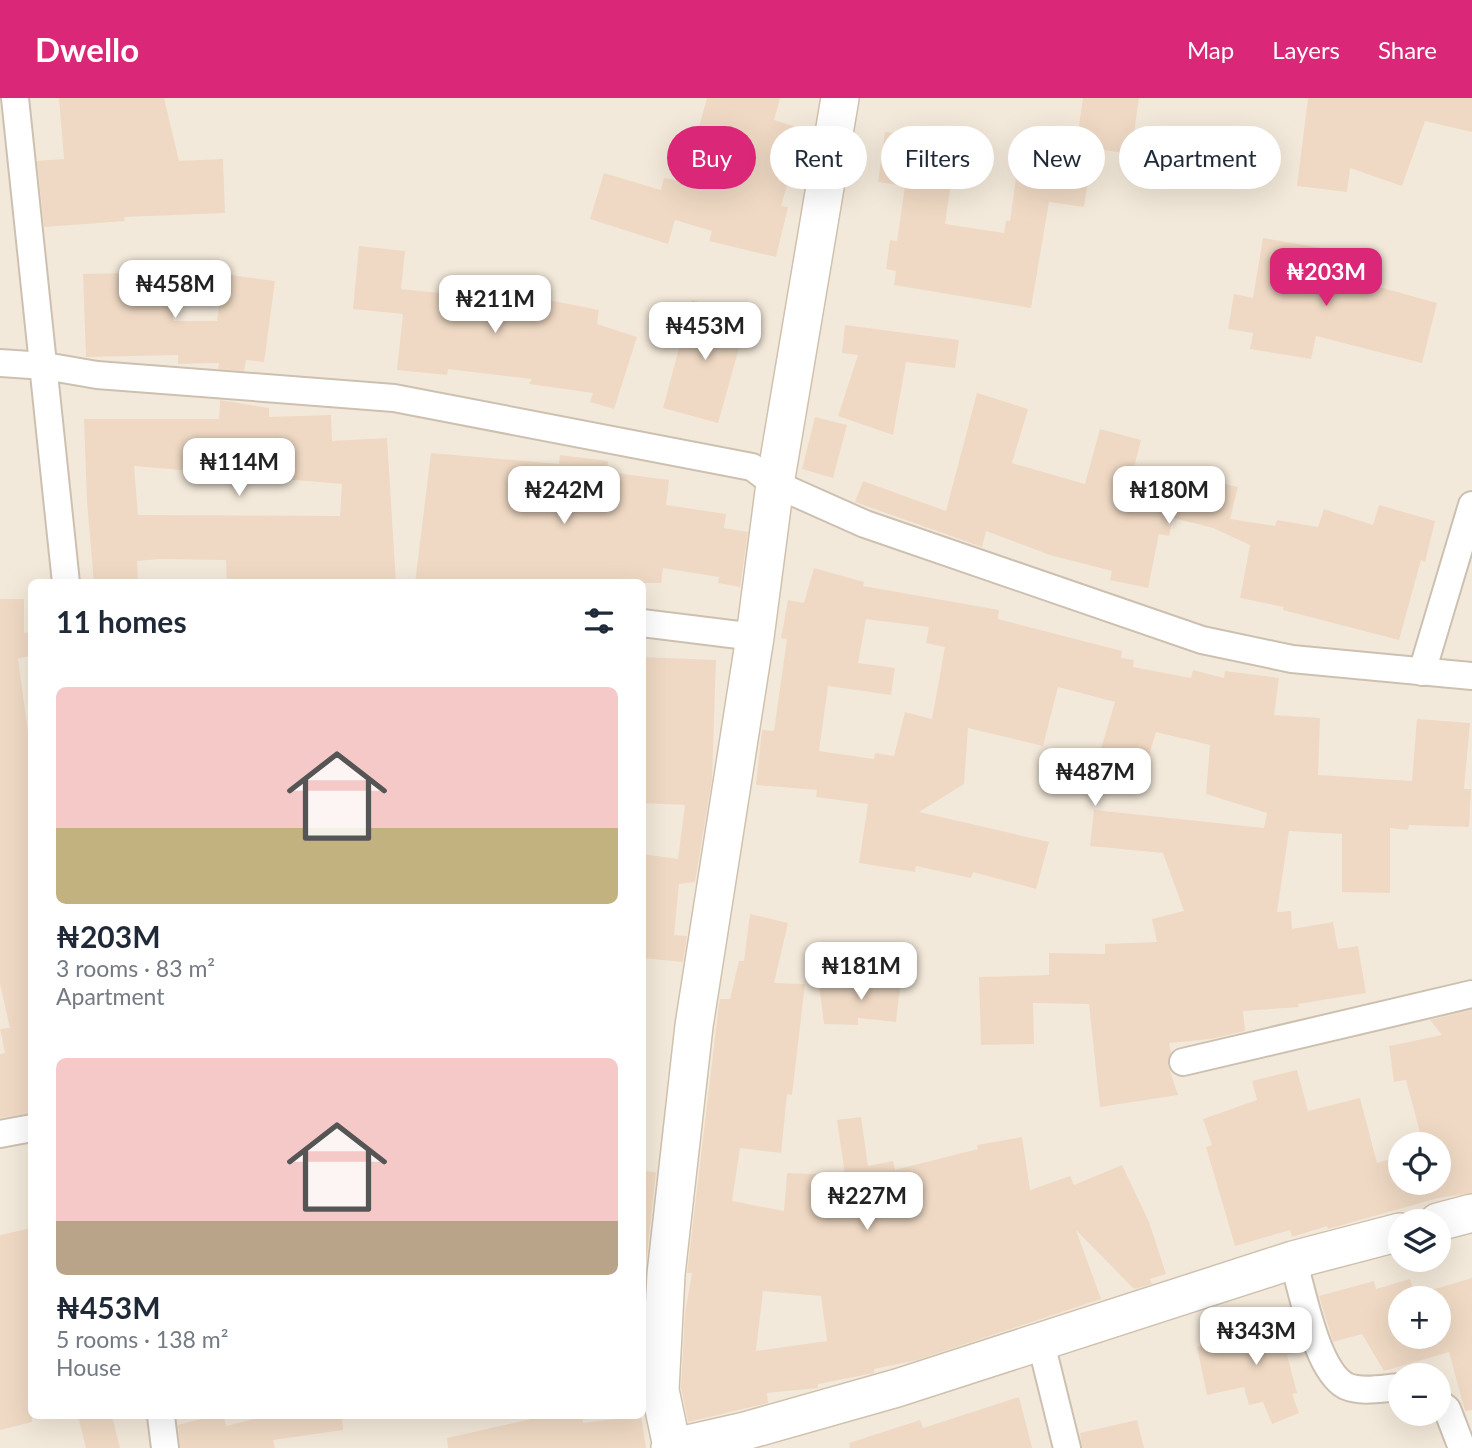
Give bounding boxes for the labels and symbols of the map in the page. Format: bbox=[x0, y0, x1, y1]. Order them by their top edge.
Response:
pin: ₦203M bbox=[1277, 248, 1375, 308]
pin: ₦458M bbox=[126, 260, 224, 320]
pin: ₦211M bbox=[446, 275, 544, 335]
pin: ₦453M bbox=[656, 302, 754, 362]
pin: ₦114M bbox=[190, 438, 288, 498]
pin: ₦242M bbox=[515, 466, 613, 526]
pin: ₦180M bbox=[1120, 466, 1218, 526]
pin: ₦487M bbox=[1046, 748, 1144, 808]
pin: ₦181M bbox=[812, 942, 910, 1002]
pin: ₦227M bbox=[818, 1172, 916, 1232]
pin: ₦343M bbox=[1207, 1308, 1305, 1367]

